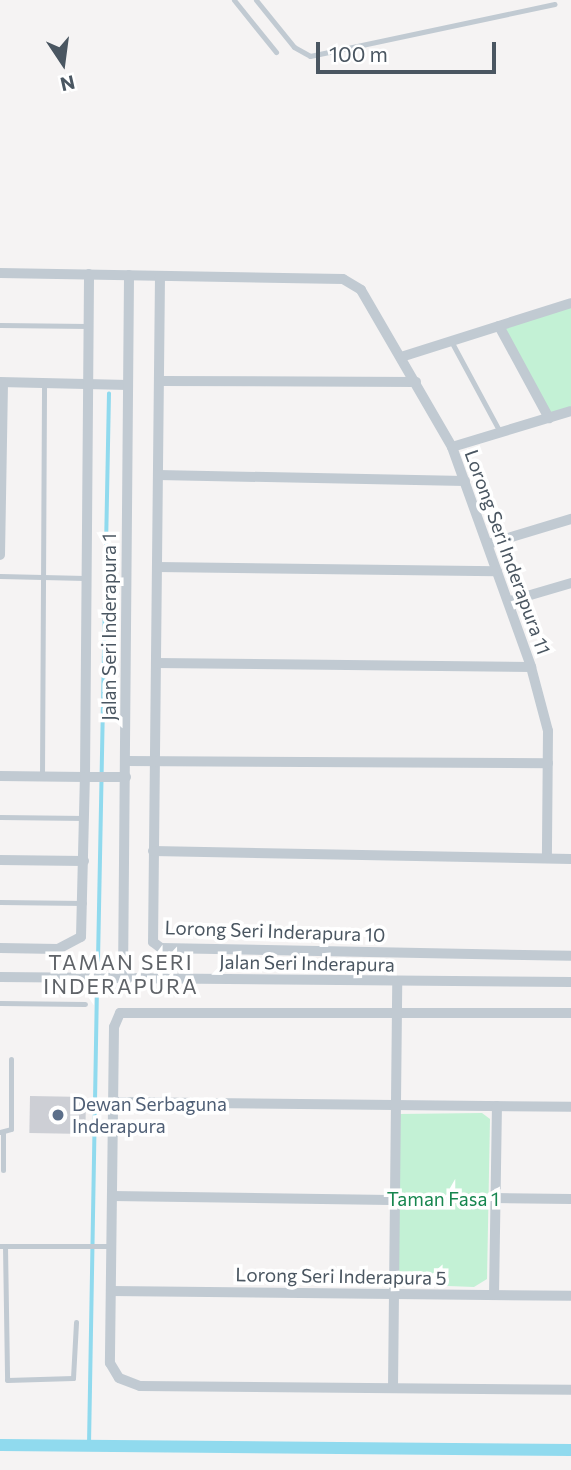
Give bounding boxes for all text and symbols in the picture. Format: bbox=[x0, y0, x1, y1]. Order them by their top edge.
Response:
north arrow bbox=[28, 28, 98, 98]
scale bar bbox=[319, 28, 499, 72]
text: 100 m bbox=[329, 41, 388, 66]
text: N bbox=[58, 71, 77, 97]
street label: Lorong Seri Inderapura 11 bbox=[460, 446, 556, 658]
street label: Jalan Seri Inderapura 1 bbox=[98, 533, 120, 721]
street label: Lorong Seri Inderapura 10 bbox=[164, 916, 386, 946]
district label: TAMAN SERI INDERAPURA bbox=[45, 949, 197, 999]
street label: Jalan Seri Inderapura bbox=[219, 950, 395, 976]
place label: Dewan Serbaguna Inderapura bbox=[72, 1093, 227, 1137]
marker: Dewan Serbaguna Inderapura bbox=[50, 1107, 66, 1123]
park label: Taman Fasa 1 bbox=[387, 1188, 499, 1210]
street label: Lorong Seri Inderapura 5 bbox=[235, 1263, 447, 1289]

